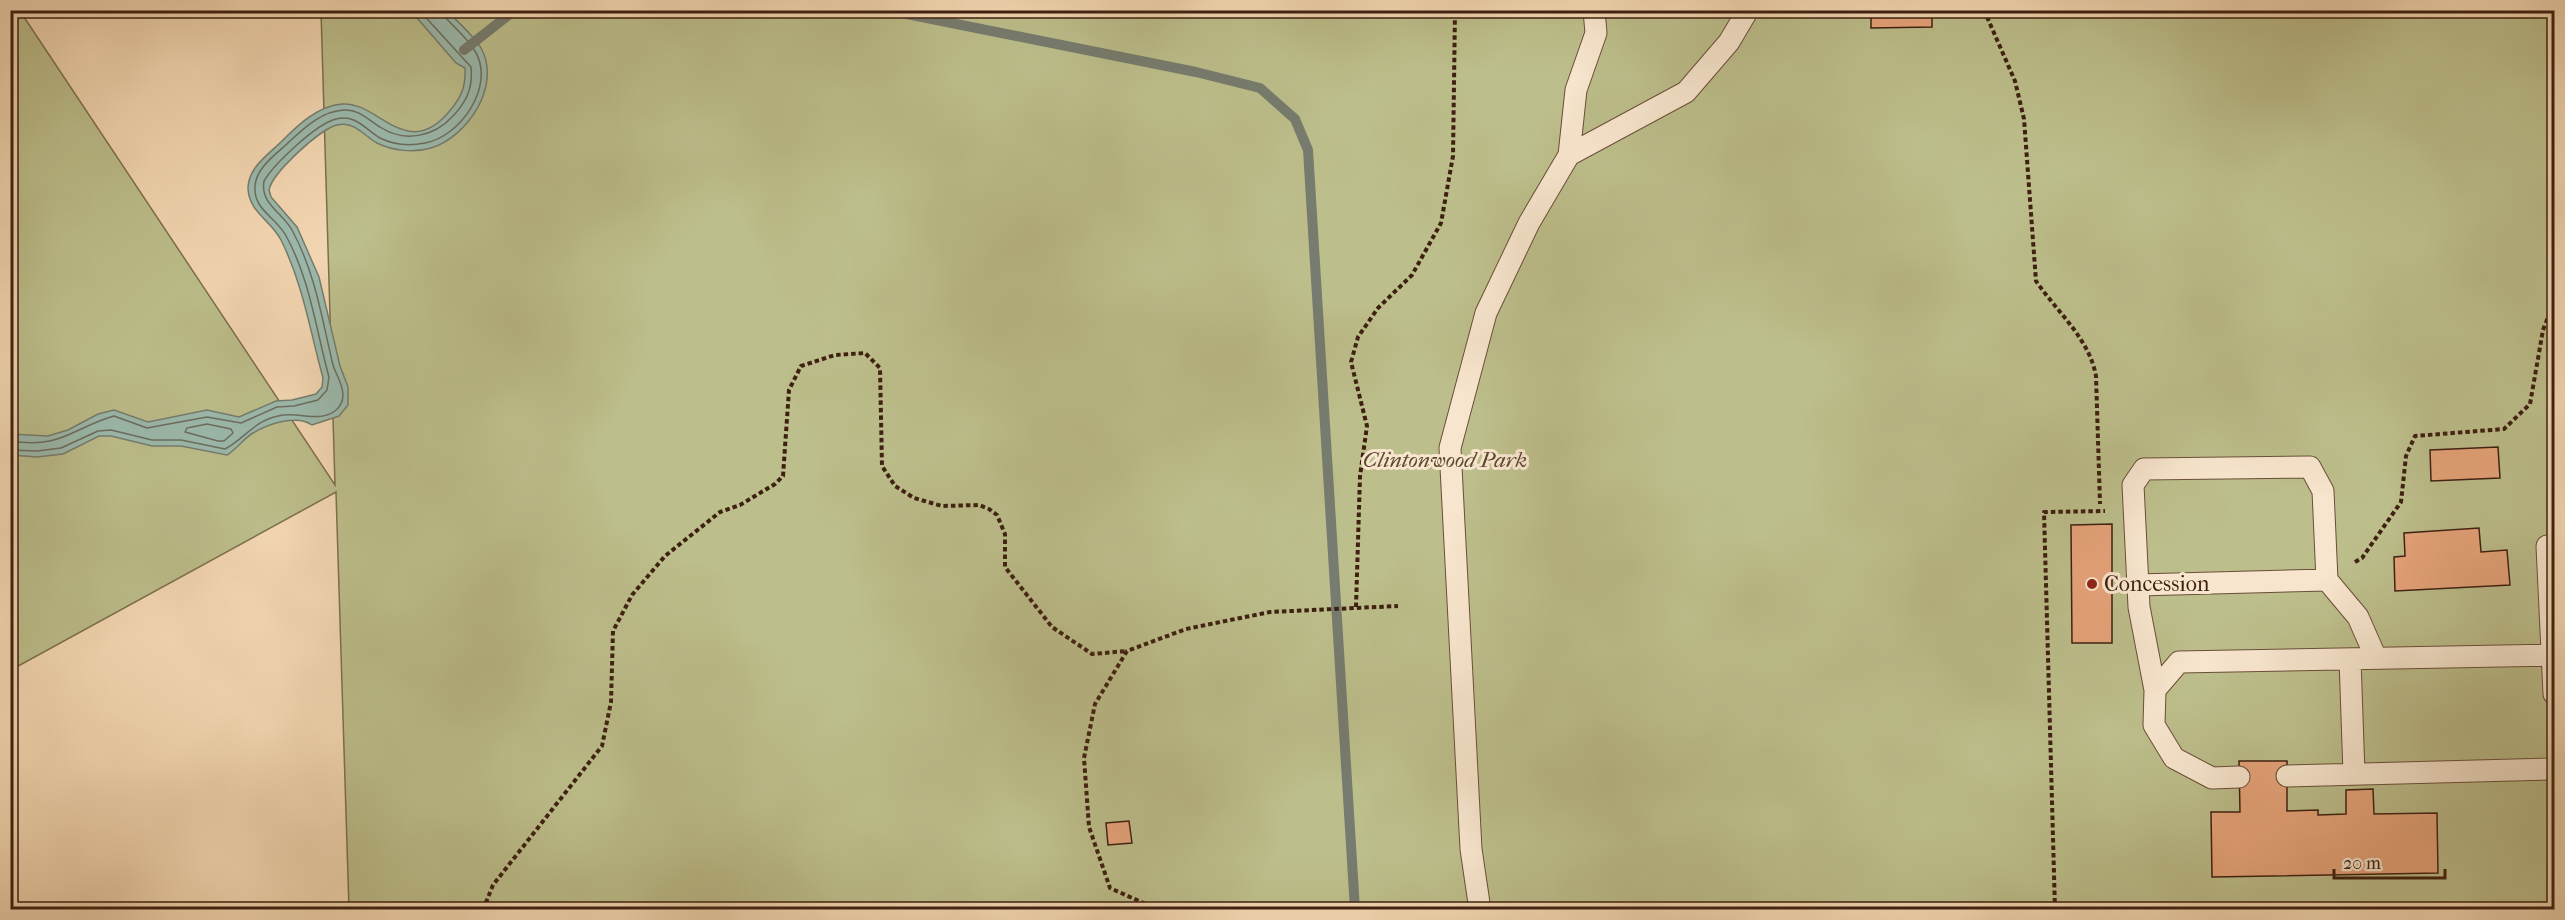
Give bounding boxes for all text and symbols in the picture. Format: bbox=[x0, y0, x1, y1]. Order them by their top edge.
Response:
park label: Clintonwood Park bbox=[1363, 447, 1527, 473]
place label: Concession bbox=[2104, 571, 2210, 597]
marker: Concession bbox=[2085, 577, 2099, 591]
scale bar bbox=[2334, 842, 2445, 880]
text: 20 m bbox=[2343, 853, 2381, 874]

